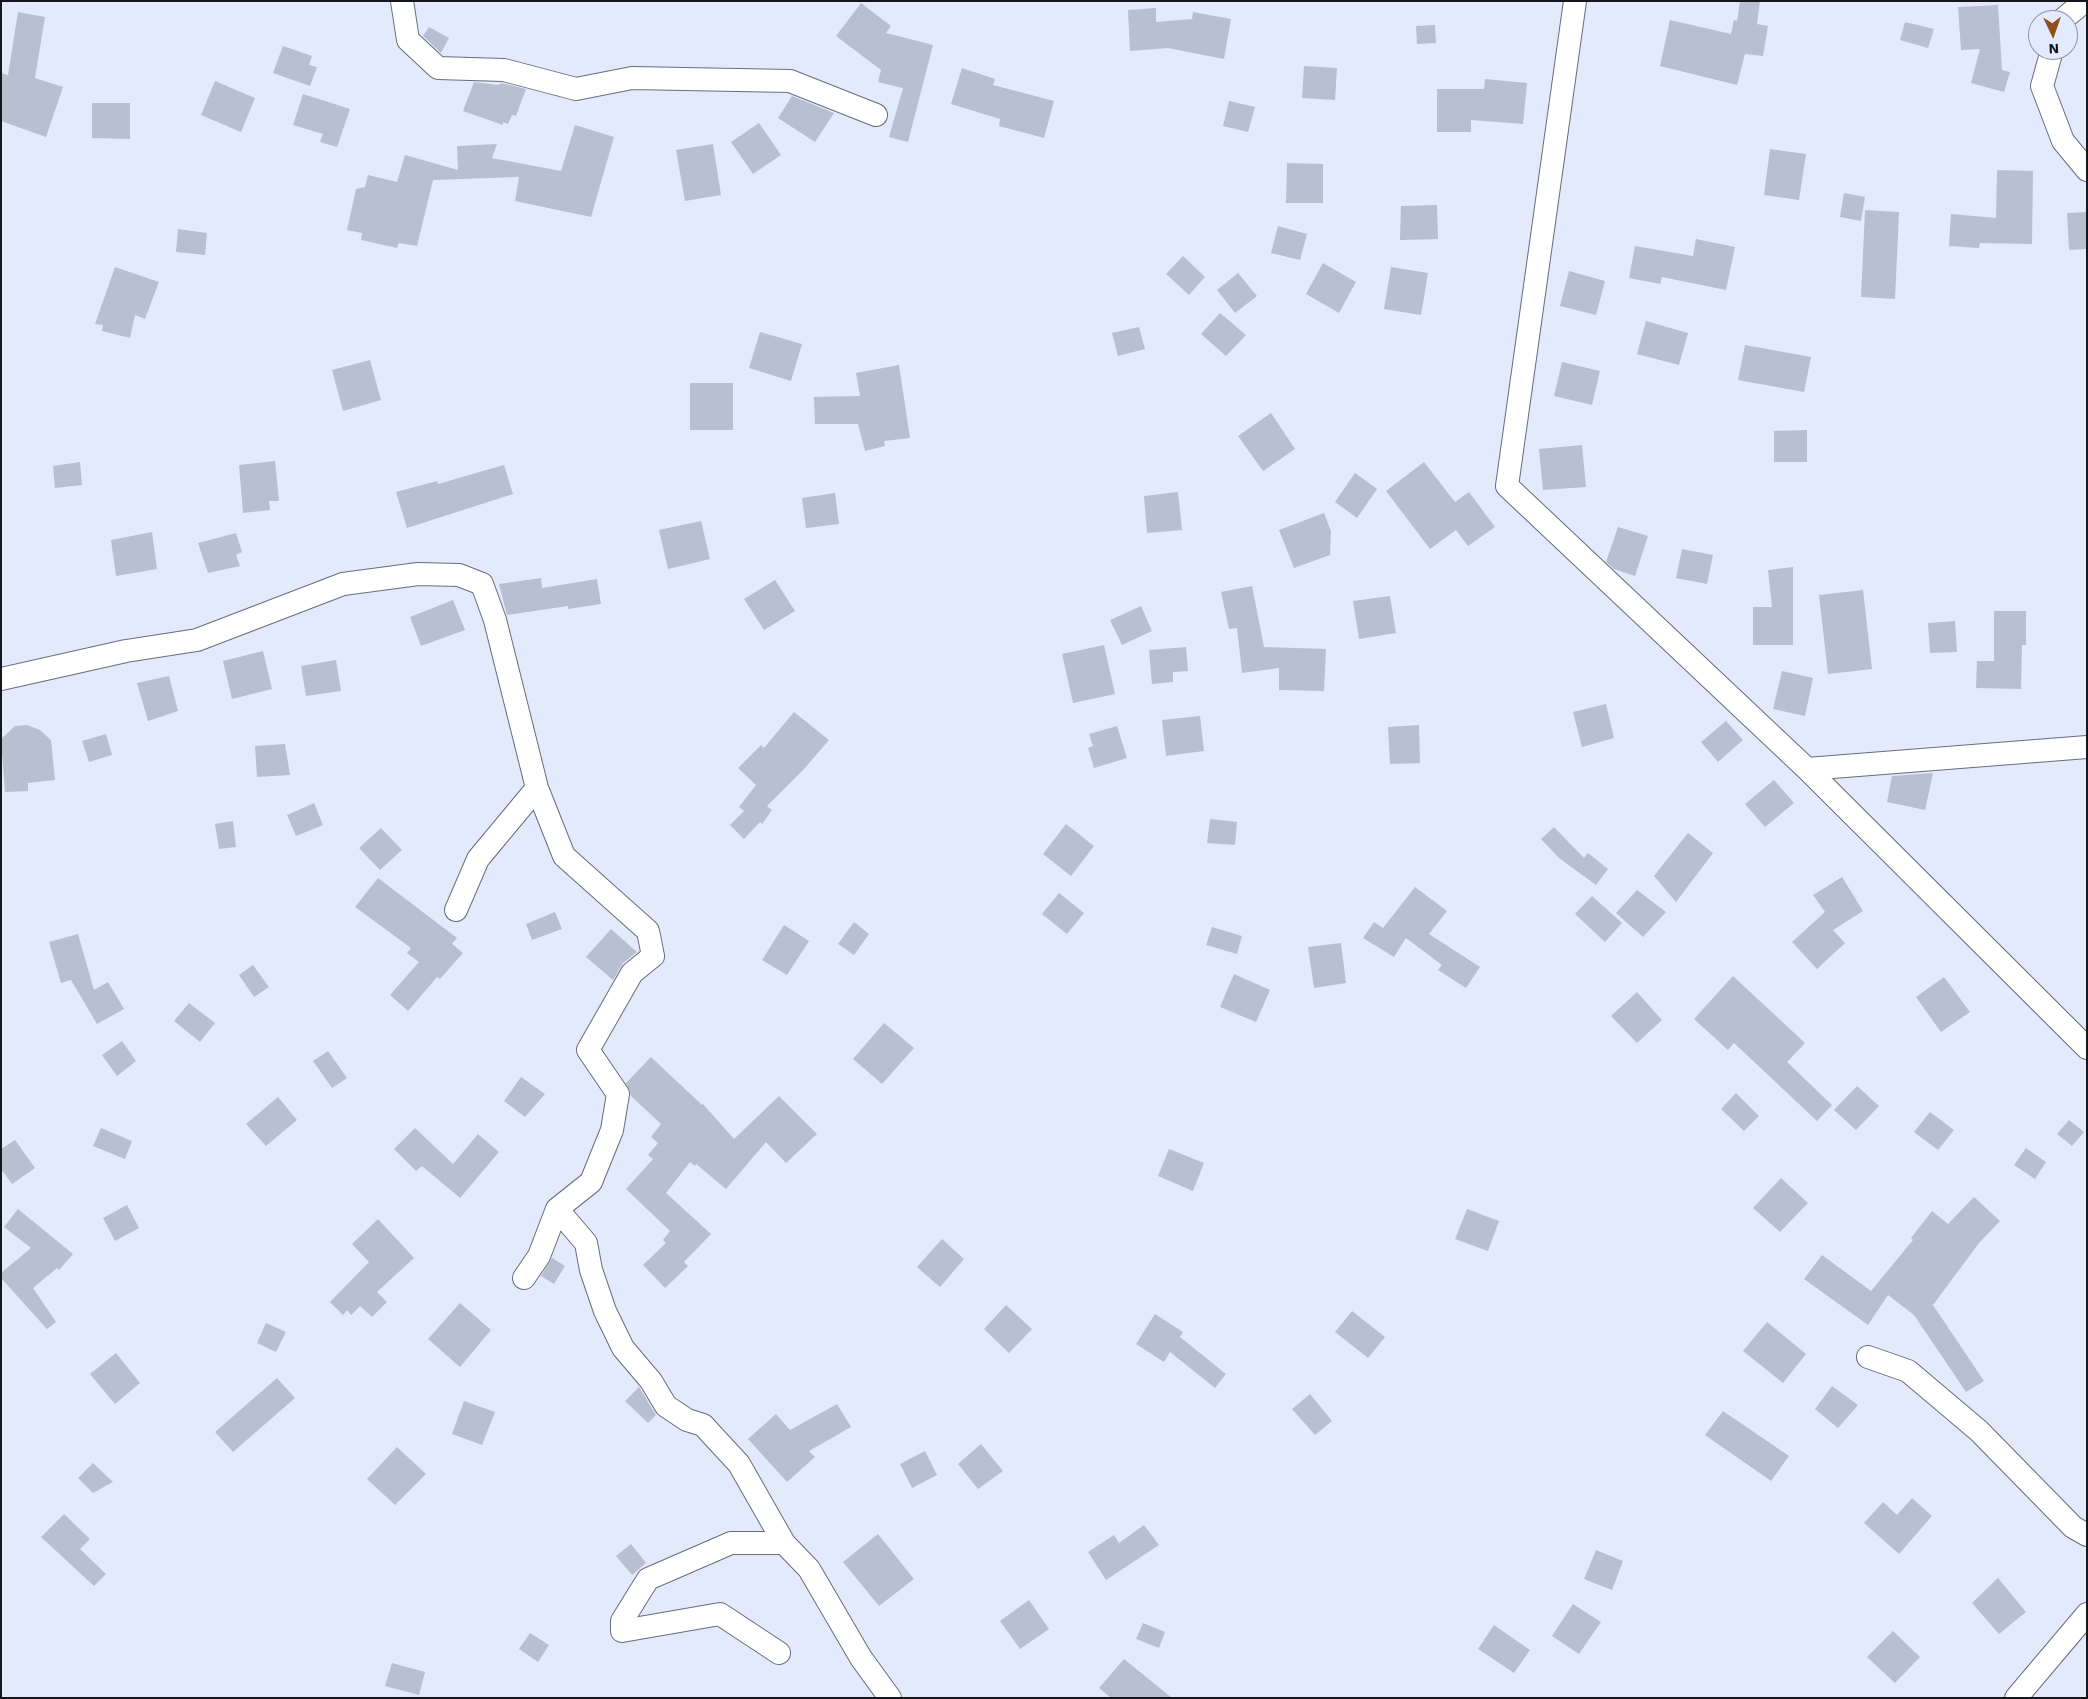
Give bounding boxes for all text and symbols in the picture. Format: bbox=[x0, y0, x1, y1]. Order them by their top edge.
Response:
north arrow bbox=[2028, 10, 2078, 60]
text: N bbox=[2048, 41, 2059, 57]

